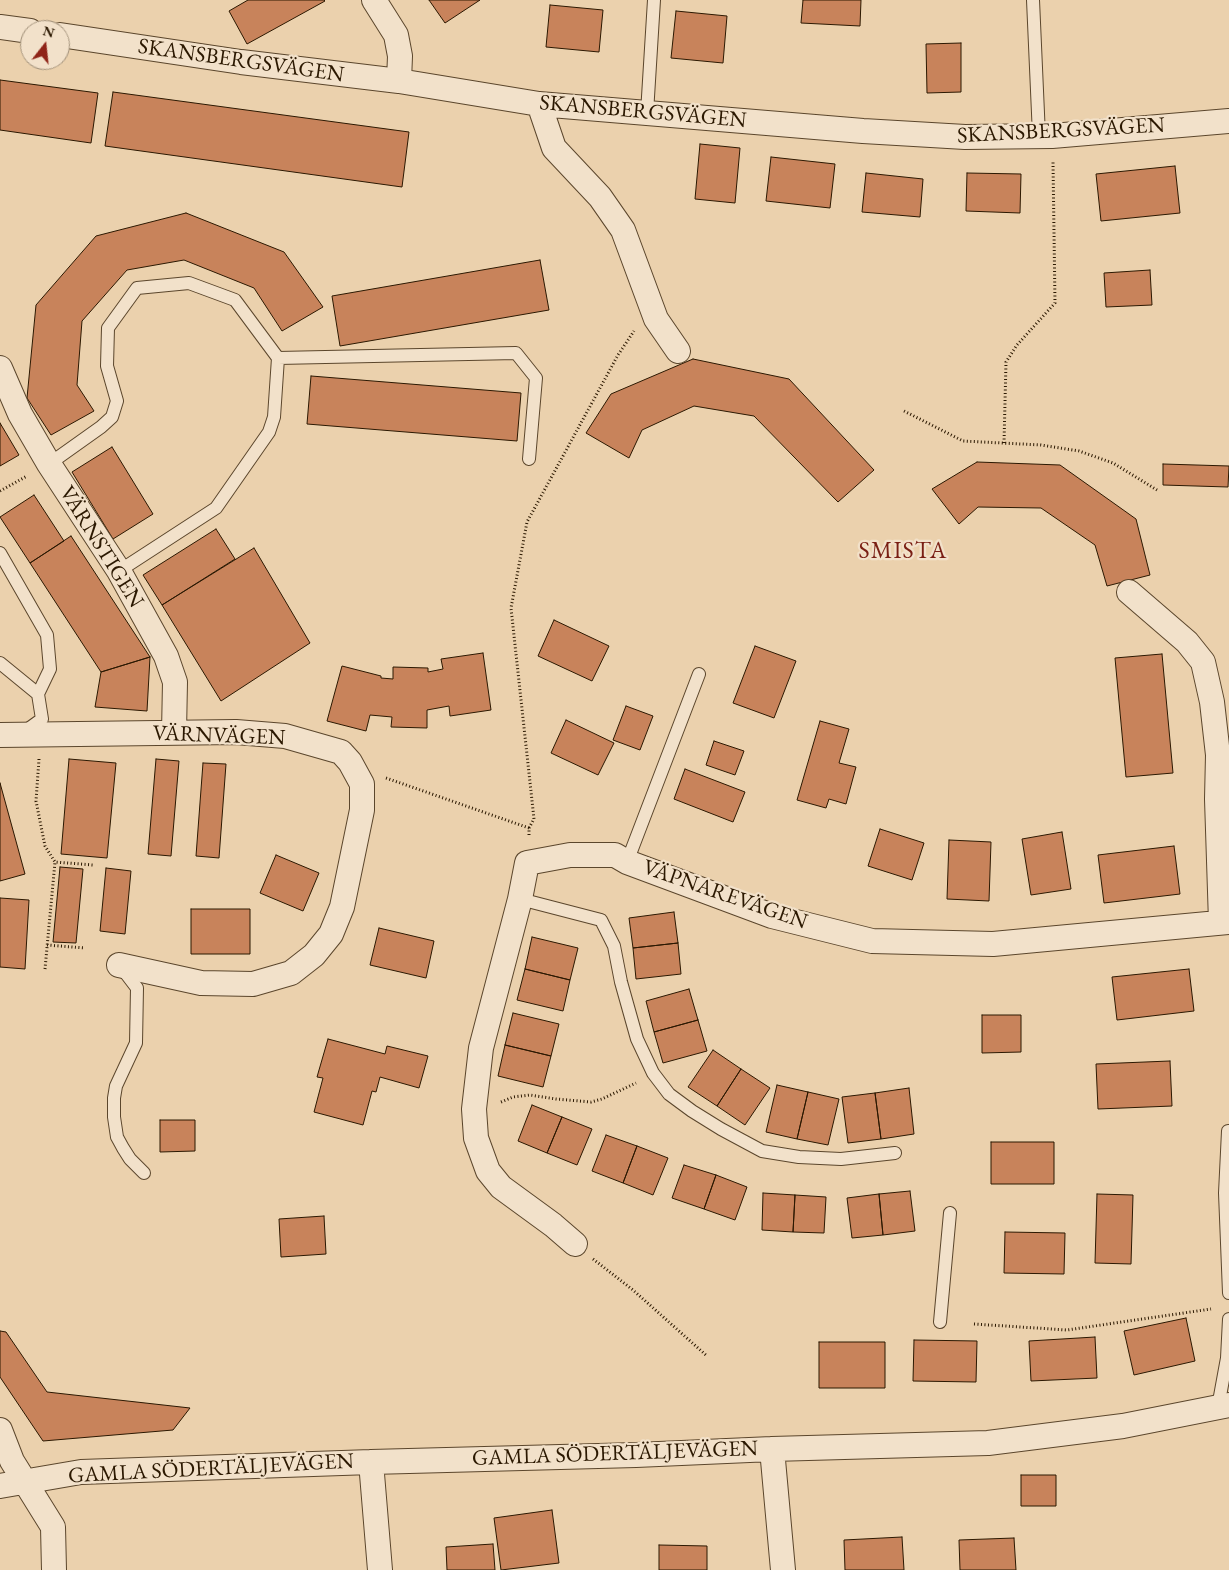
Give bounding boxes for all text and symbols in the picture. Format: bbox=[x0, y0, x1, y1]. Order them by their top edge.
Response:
north arrow bbox=[20, 20, 70, 70]
text: N bbox=[41, 21, 57, 42]
street label: SKANSBERGSVÄGEN bbox=[136, 33, 346, 89]
street label: SKANSBERGSVÄGEN bbox=[538, 90, 748, 134]
street label: SKANSBERGSVÄGEN bbox=[957, 112, 1165, 150]
street label: VÄRNSTIGEN bbox=[53, 481, 149, 613]
district label: SMISTA bbox=[858, 537, 948, 565]
street label: VÄRNVÄGEN bbox=[152, 720, 286, 752]
street label: VÄPNAREVÄGEN bbox=[639, 854, 811, 936]
street label: GAMLA SÖDERTÄLJEVÄGEN bbox=[472, 1436, 758, 1472]
street label: GAMLA SÖDERTÄLJEVÄGEN bbox=[67, 1448, 355, 1490]

